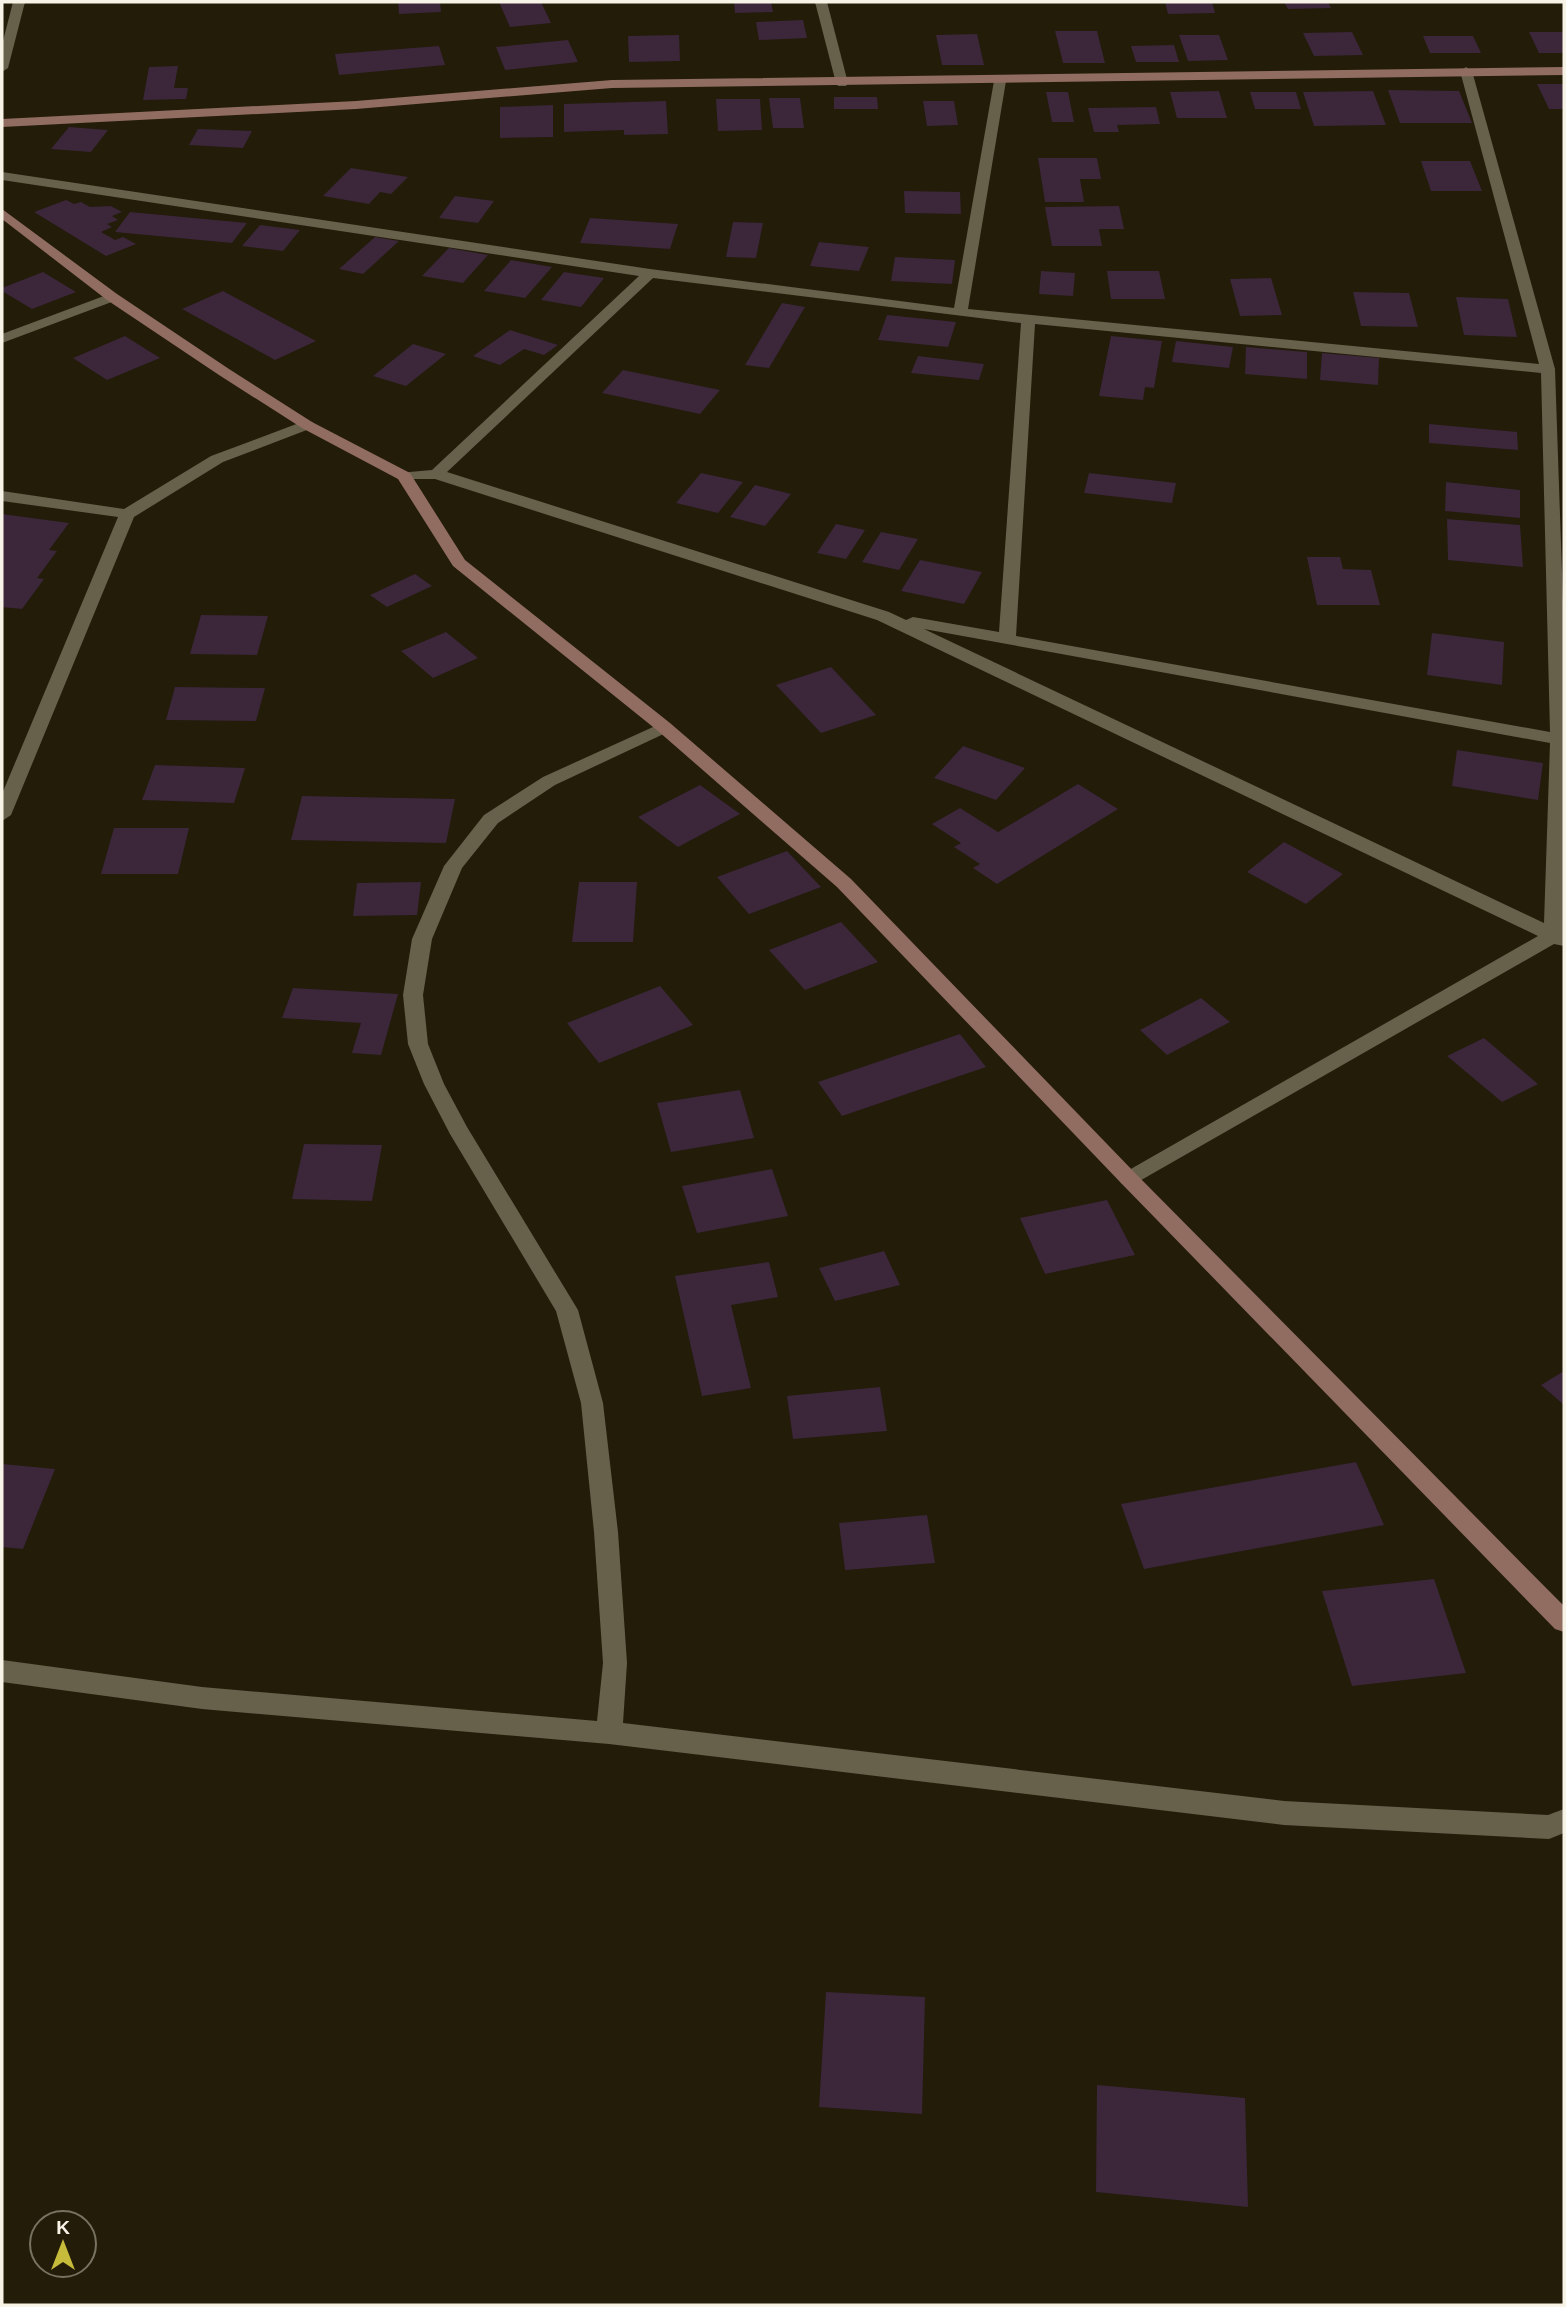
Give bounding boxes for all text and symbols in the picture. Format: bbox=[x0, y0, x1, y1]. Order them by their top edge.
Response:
north arrow bbox=[28, 2209, 98, 2279]
text: K bbox=[56, 2217, 70, 2238]

